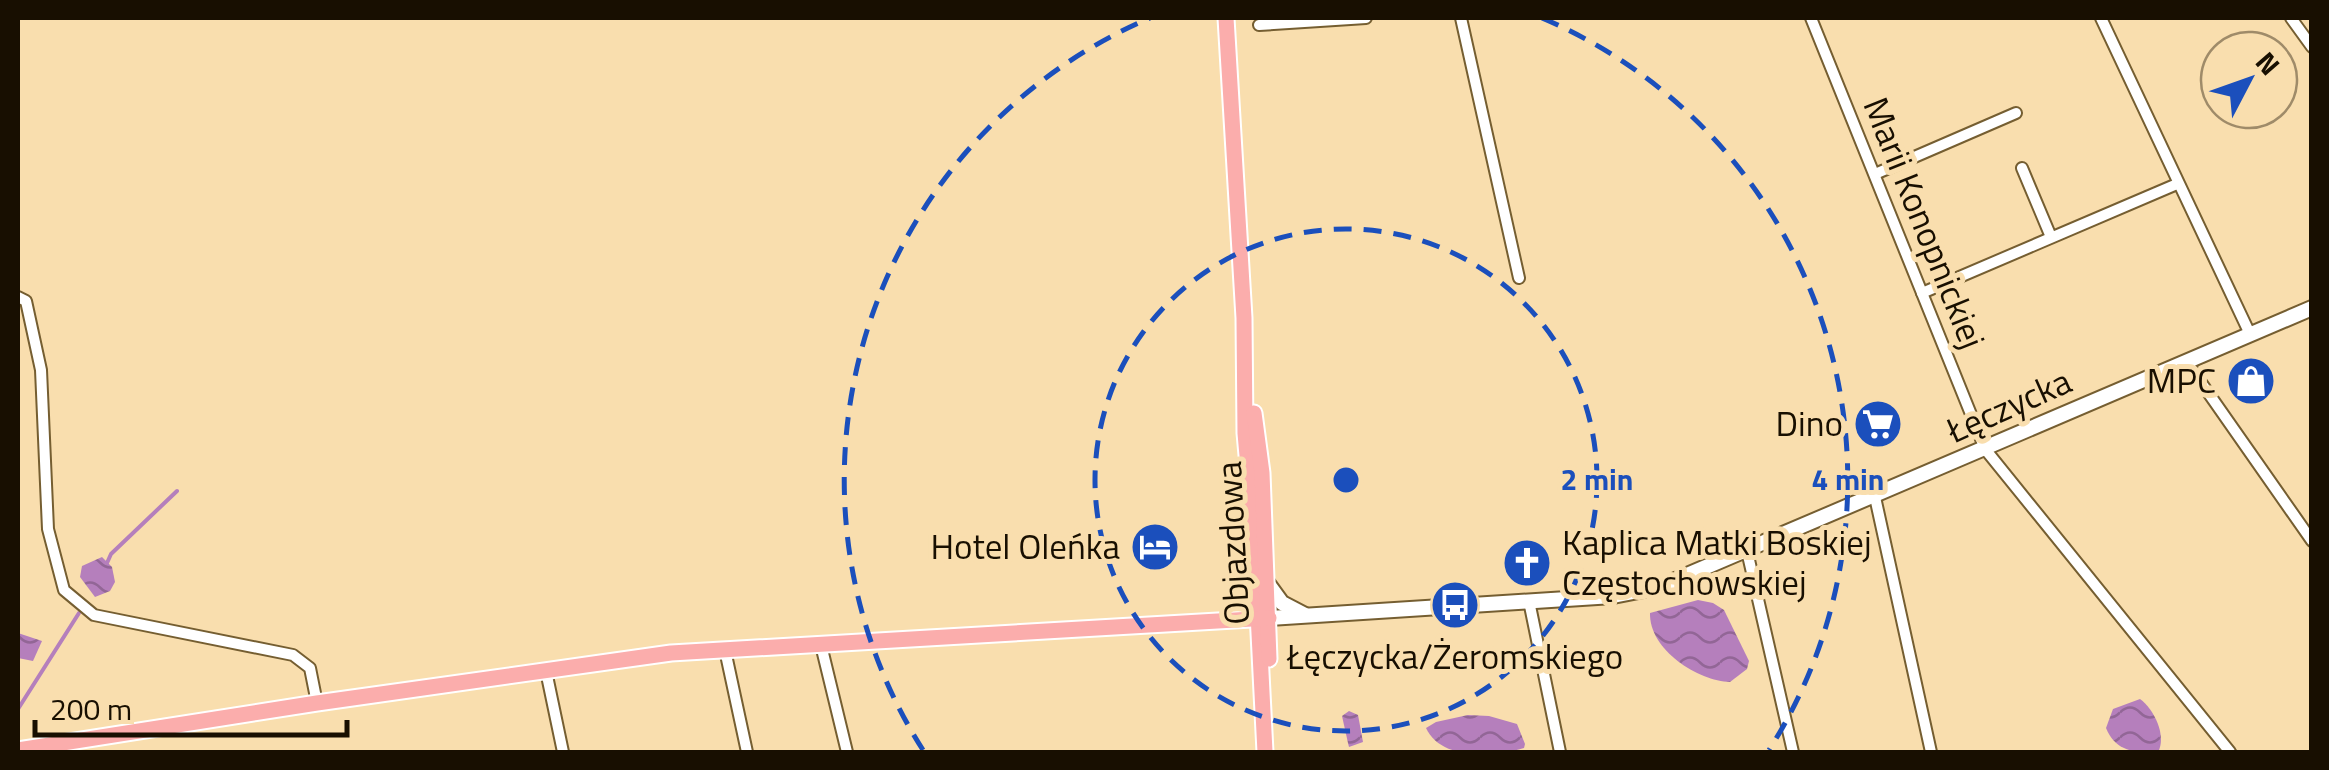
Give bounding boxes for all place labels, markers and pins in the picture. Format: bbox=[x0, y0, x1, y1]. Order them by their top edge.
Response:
place label: MPC bbox=[2147, 353, 2216, 407]
shop icon: MPC bbox=[2225, 355, 2277, 407]
place label: Dino bbox=[1775, 396, 1843, 450]
supermarket icon: Dino bbox=[1852, 398, 1904, 450]
centre of rings bbox=[1328, 462, 1364, 498]
place label: Kaplica Matki Boskiej Częstochowskiej bbox=[1562, 515, 1872, 609]
place label: Hotel Oleńka bbox=[931, 519, 1120, 573]
hotel icon: Hotel Oleńka bbox=[1129, 521, 1181, 573]
church icon: Kaplica Matki Boskiej Częstochowskiej bbox=[1501, 537, 1553, 589]
bus stop icon: Łęczycka/Żeromskiego bbox=[1429, 579, 1481, 631]
place label: Łęczycka/Żeromskiego bbox=[1286, 629, 1623, 683]

